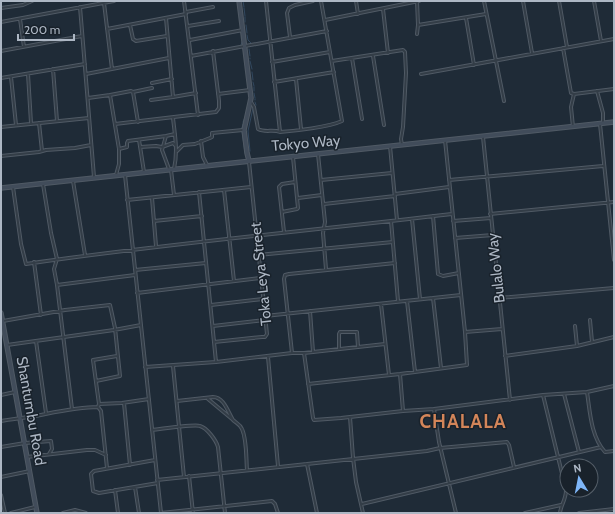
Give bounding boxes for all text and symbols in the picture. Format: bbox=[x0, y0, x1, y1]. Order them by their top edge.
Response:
scale bar bbox=[18, 16, 74, 42]
text: 200 m bbox=[24, 22, 60, 37]
street label: Tokyo Way bbox=[271, 131, 342, 155]
street label: Toka Leya Street bbox=[247, 221, 275, 327]
street label: Bulalo Way bbox=[483, 232, 509, 304]
street label: Shantumbu Road bbox=[13, 355, 49, 467]
district label: CHALALA bbox=[419, 410, 507, 433]
north arrow bbox=[559, 458, 599, 498]
text: N bbox=[572, 461, 582, 476]

